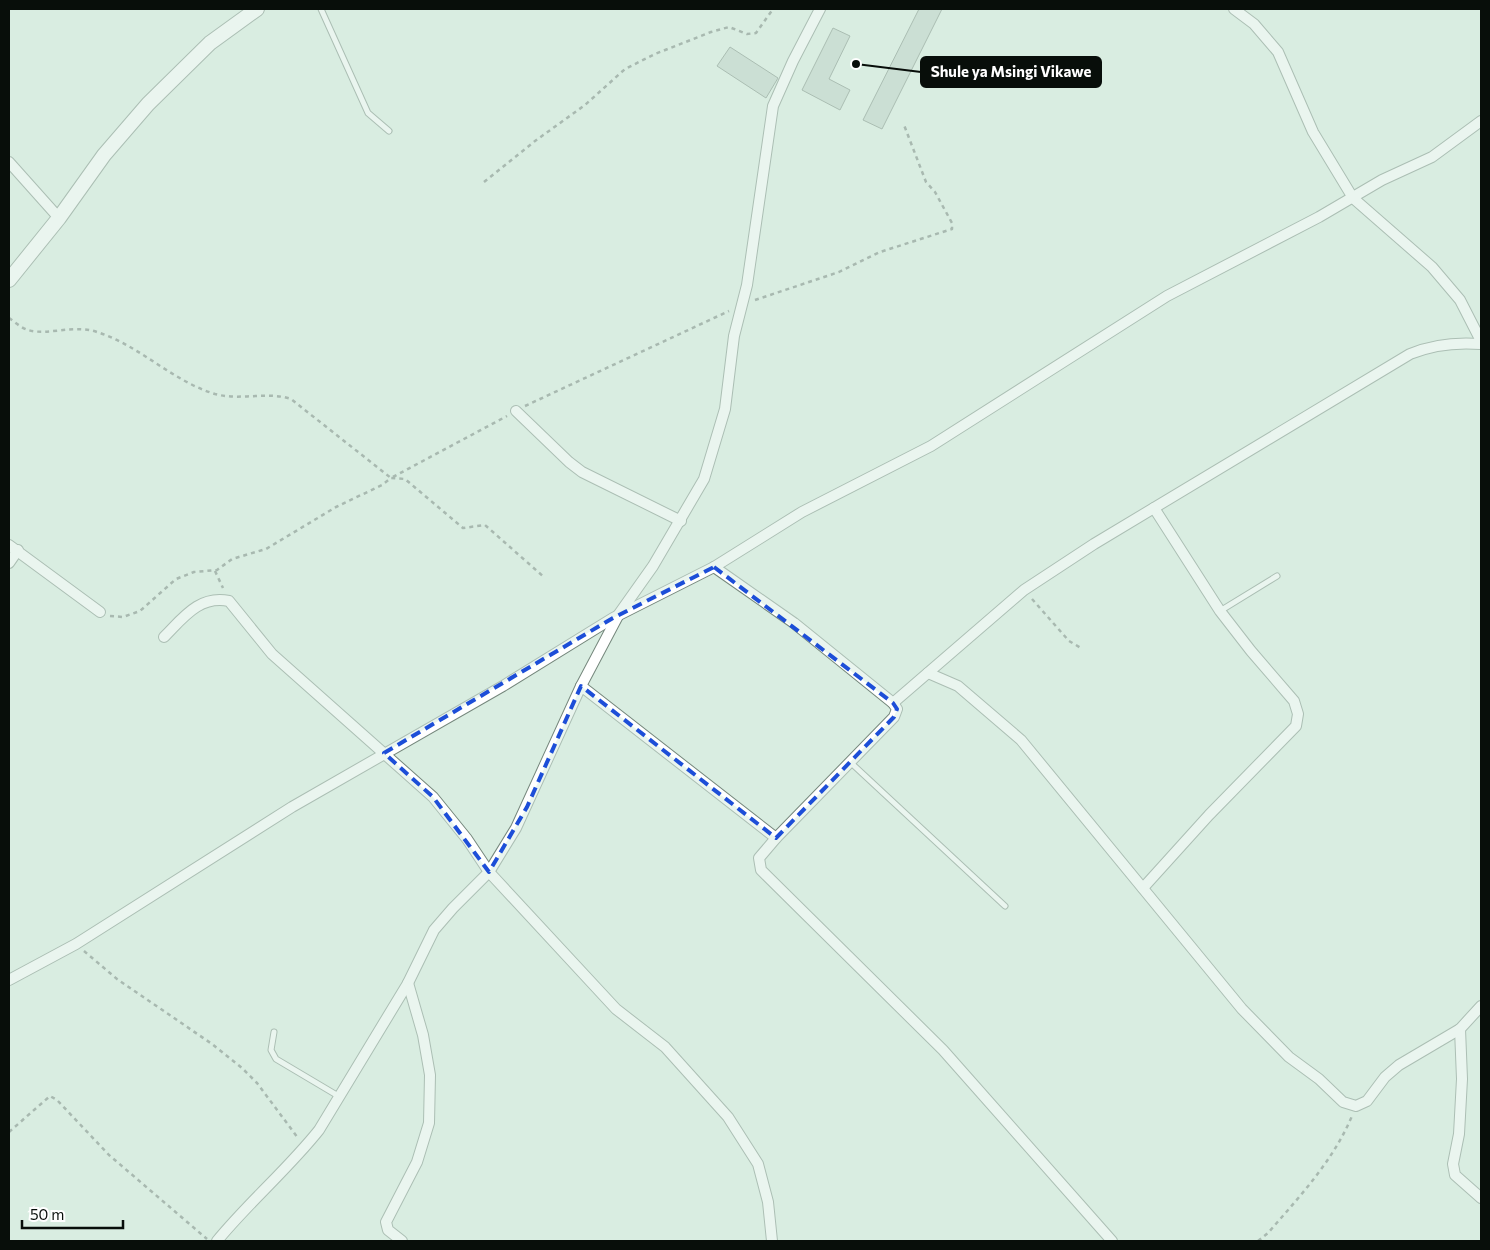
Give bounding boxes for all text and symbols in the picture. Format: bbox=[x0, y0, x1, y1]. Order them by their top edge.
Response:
callout: Shule ya Msingi Vikawe bbox=[921, 57, 1101, 87]
text: Shule ya Msingi Vikawe bbox=[931, 62, 1091, 80]
scale bar bbox=[22, 1198, 124, 1230]
text: 50 m bbox=[30, 1205, 64, 1223]

